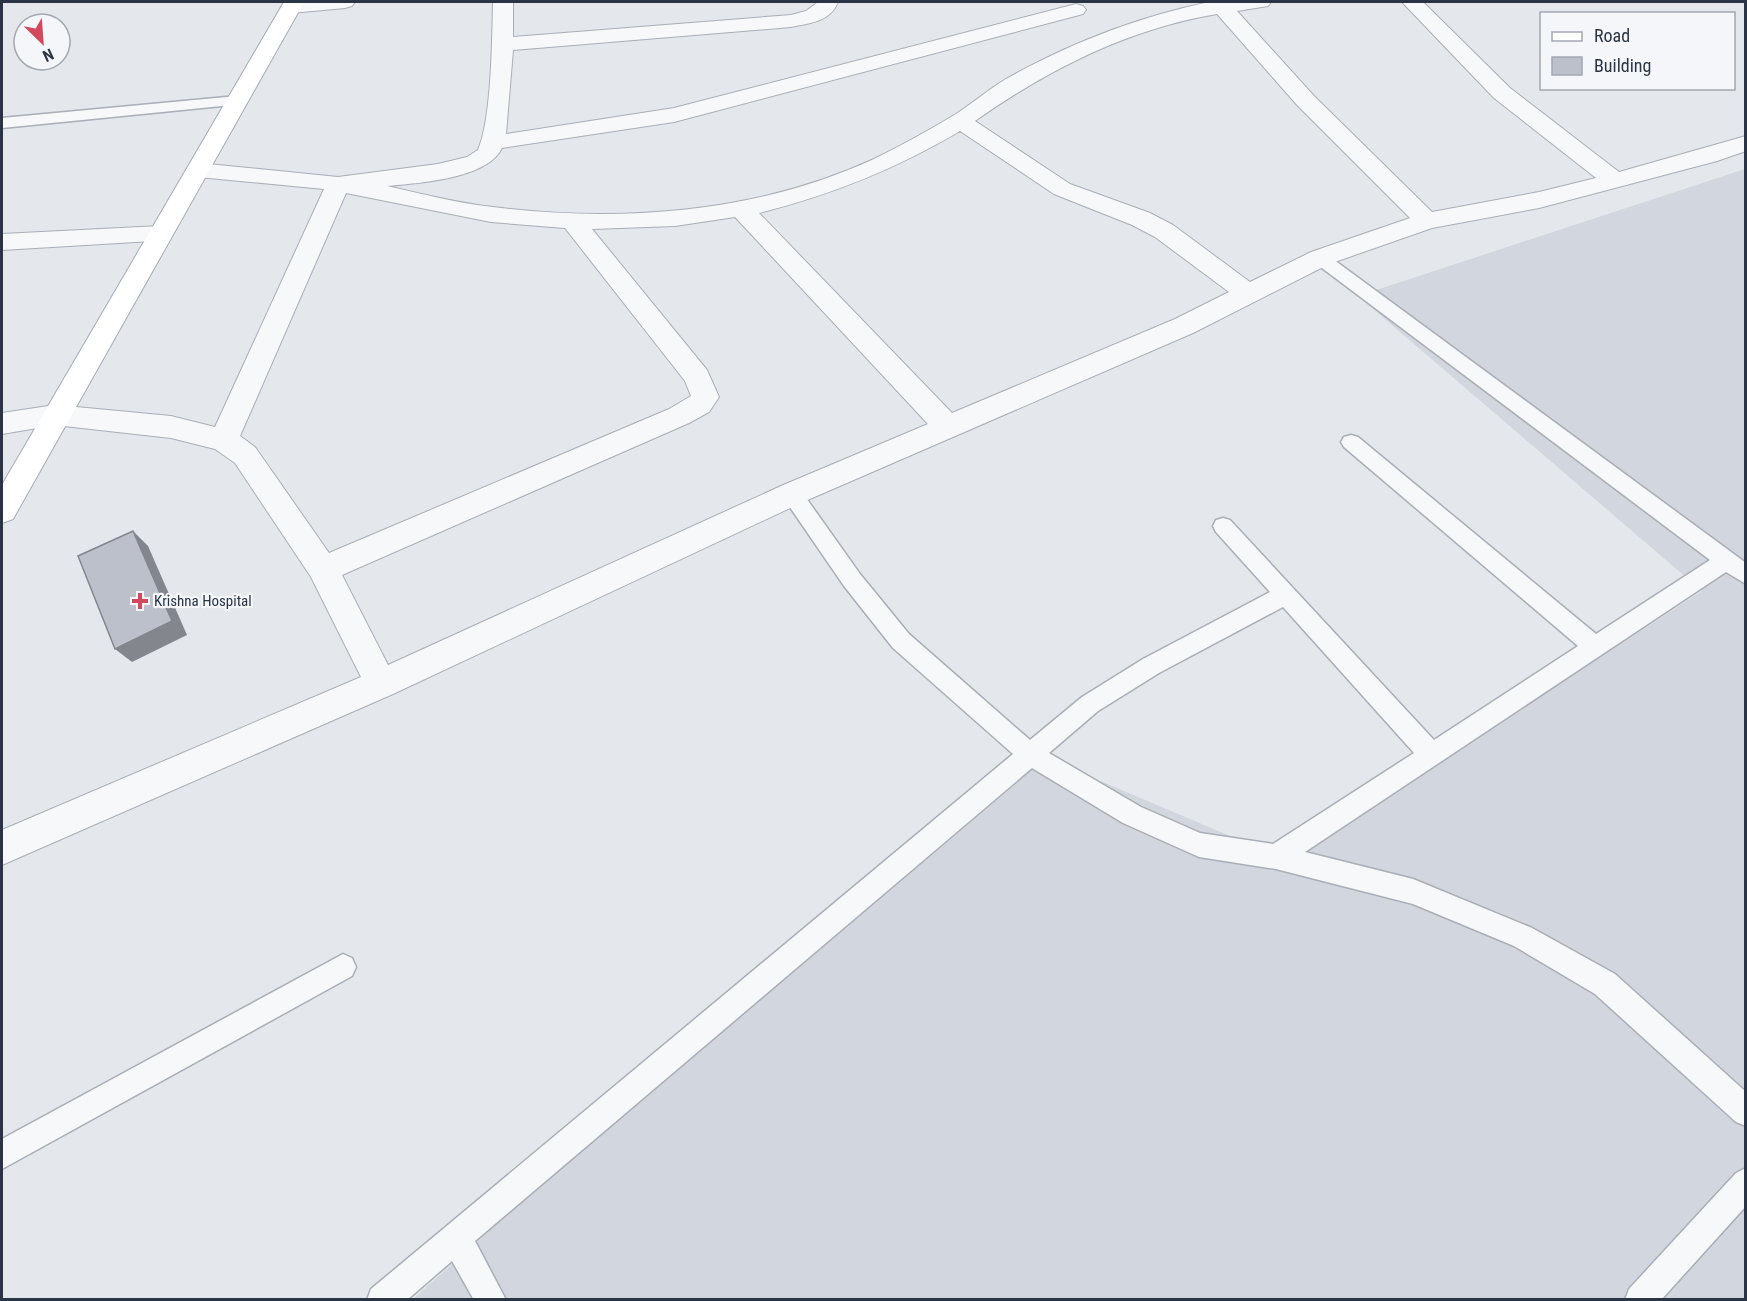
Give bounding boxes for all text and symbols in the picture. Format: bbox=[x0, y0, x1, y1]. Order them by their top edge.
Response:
north arrow bbox=[12, 12, 72, 72]
legend bbox=[1540, 12, 1735, 90]
text: Road bbox=[1594, 25, 1630, 46]
text: N bbox=[40, 44, 57, 66]
text: Building bbox=[1594, 55, 1651, 76]
marker: Krishna Hospital bbox=[131, 592, 149, 610]
place label: Krishna Hospital bbox=[154, 592, 252, 610]

